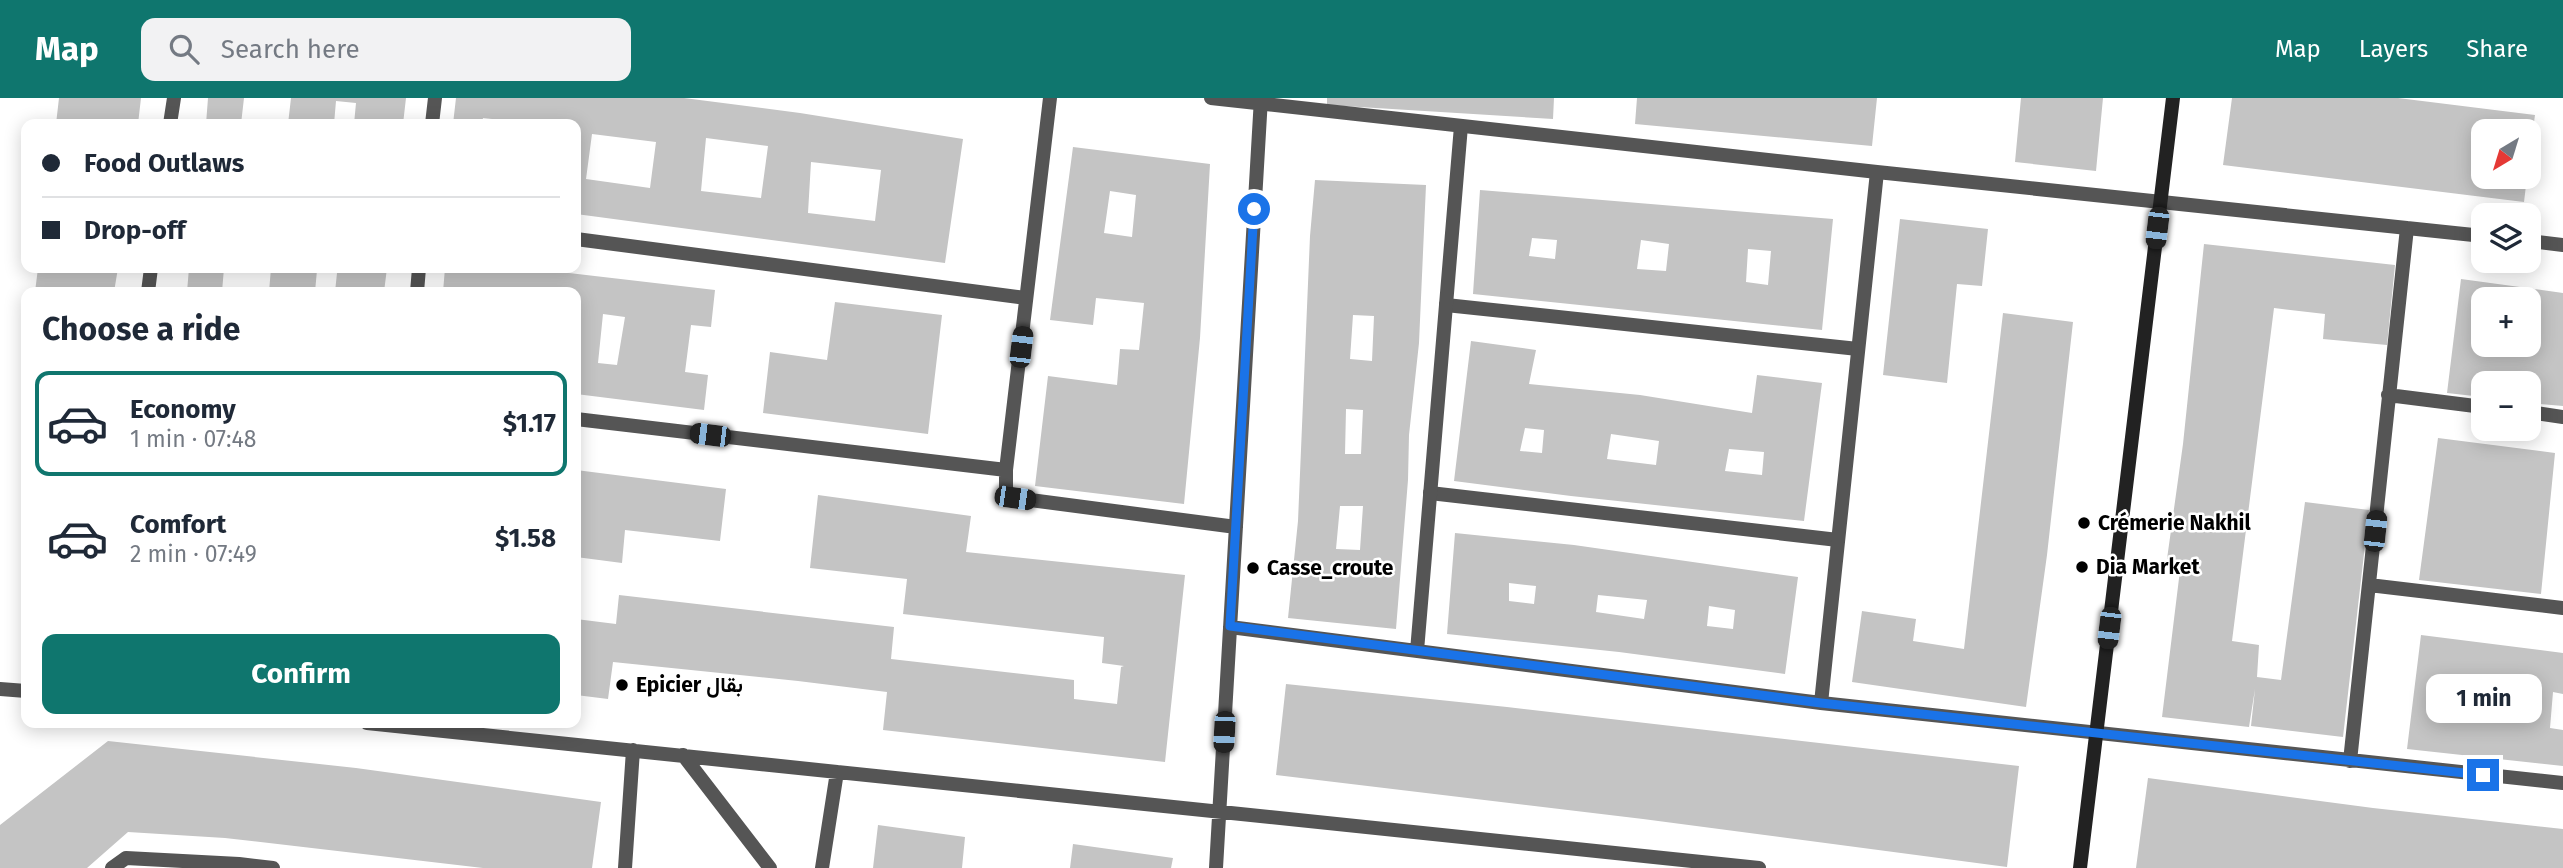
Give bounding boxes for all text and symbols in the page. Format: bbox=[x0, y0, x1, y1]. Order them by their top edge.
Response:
search box bbox=[141, 18, 631, 81]
text: Map bbox=[35, 29, 99, 69]
icon: search bbox=[165, 30, 203, 68]
text: Search here bbox=[221, 34, 360, 65]
text: Map bbox=[2275, 35, 2321, 63]
text: Layers bbox=[2359, 35, 2428, 63]
text: Share bbox=[2466, 35, 2528, 63]
north arrow bbox=[2471, 119, 2541, 189]
map controls bbox=[2471, 119, 2541, 441]
text: Food Outlaws bbox=[84, 148, 244, 179]
route start bbox=[1238, 193, 1270, 225]
button: layers bbox=[2471, 203, 2541, 273]
car bbox=[2145, 206, 2170, 250]
text: Drop-off bbox=[84, 215, 186, 246]
button: + bbox=[2471, 287, 2541, 357]
text: Choose a ride bbox=[42, 310, 240, 348]
car bbox=[1009, 325, 1034, 369]
button: − bbox=[2471, 371, 2541, 441]
icon: car bbox=[46, 392, 109, 455]
text: Economy bbox=[130, 394, 236, 425]
text: $1.17 bbox=[503, 408, 556, 439]
car bbox=[688, 422, 733, 448]
text: 1 min · 07:48 bbox=[130, 425, 256, 453]
car bbox=[993, 485, 1038, 511]
icon: car bbox=[46, 507, 109, 570]
text: Comfort bbox=[130, 509, 226, 540]
car bbox=[2363, 509, 2388, 553]
place label: Crémerie Nakhil bbox=[2098, 510, 2252, 536]
marker: Crémerie Nakhil bbox=[2076, 515, 2092, 531]
text: $1.58 bbox=[495, 523, 556, 554]
text: 2 min · 07:49 bbox=[130, 540, 257, 568]
place label: Dia Market bbox=[2096, 554, 2200, 580]
place label: Casse_croute bbox=[1267, 555, 1394, 581]
marker: Dia Market bbox=[2074, 559, 2090, 575]
marker: Casse_croute bbox=[1245, 560, 1261, 576]
car bbox=[2097, 606, 2122, 650]
button: Confirm bbox=[42, 634, 560, 714]
place label: Epicier بقال bbox=[636, 672, 743, 698]
callout: 1 min bbox=[2425, 674, 2541, 722]
marker: Epicier بقال bbox=[614, 677, 630, 693]
text: 1 min bbox=[2456, 684, 2512, 712]
car bbox=[1213, 710, 1236, 754]
route end bbox=[2467, 759, 2499, 791]

